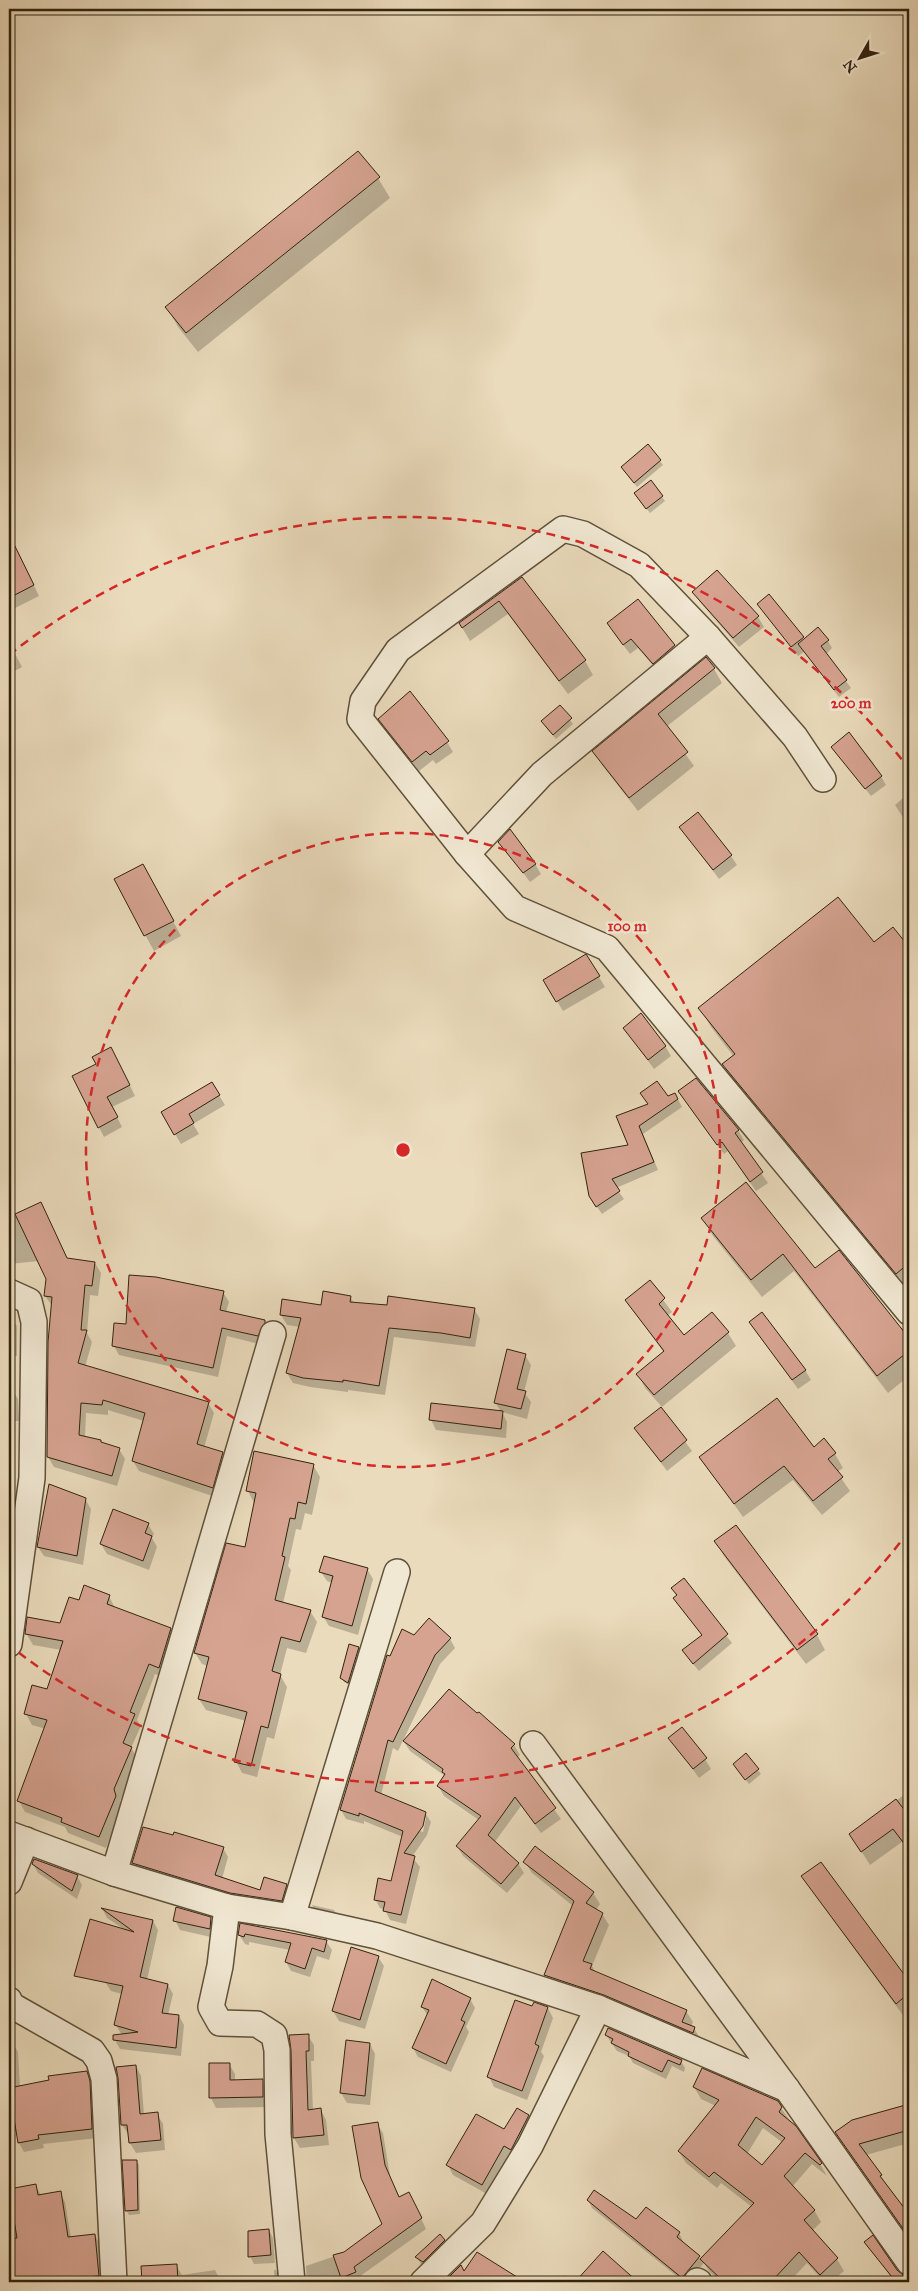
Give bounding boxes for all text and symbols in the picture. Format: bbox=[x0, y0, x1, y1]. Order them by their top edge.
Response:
north arrow bbox=[836, 32, 886, 82]
text: N bbox=[840, 56, 861, 76]
text: 200 m bbox=[831, 694, 872, 712]
text: 100 m bbox=[607, 917, 647, 935]
centre of rings bbox=[394, 1141, 412, 1159]

